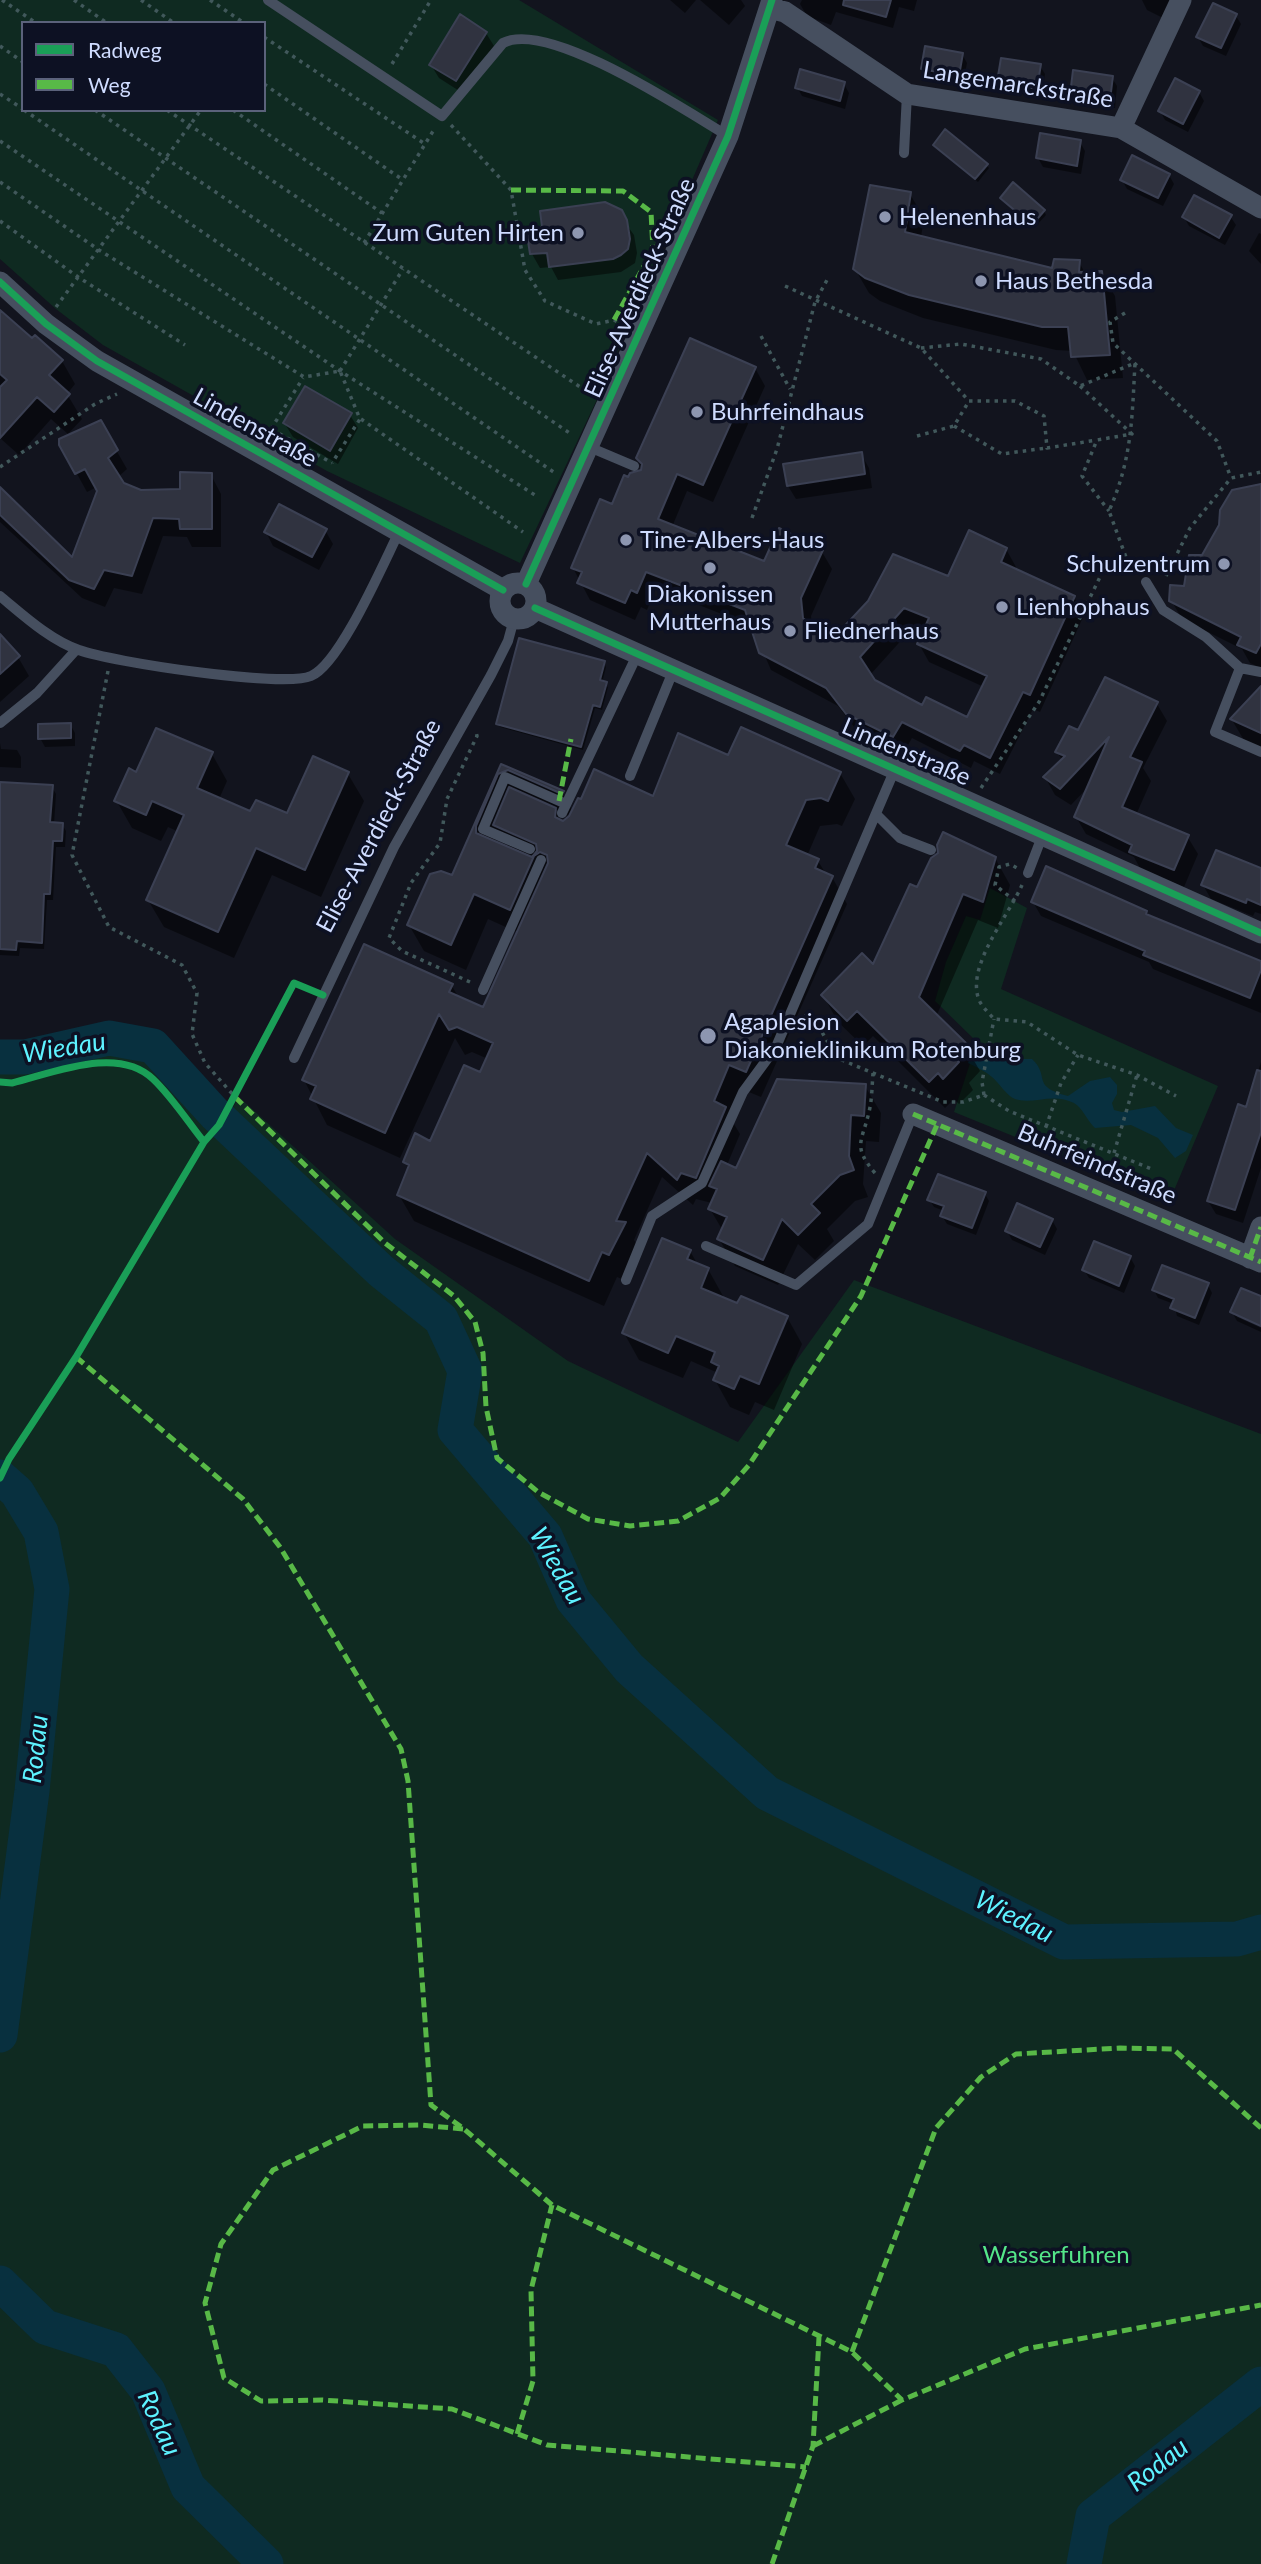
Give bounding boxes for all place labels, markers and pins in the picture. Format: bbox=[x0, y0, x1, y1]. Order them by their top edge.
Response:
place label: Helenenhaus bbox=[899, 203, 1037, 231]
marker: Helenenhaus bbox=[877, 209, 893, 225]
place label: Zum Guten Hirten bbox=[372, 219, 564, 247]
marker: Zum Guten Hirten bbox=[570, 225, 586, 241]
place label: Haus Bethesda bbox=[995, 267, 1153, 295]
marker: Haus Bethesda bbox=[973, 273, 989, 289]
place label: Buhrfeindhaus bbox=[711, 398, 864, 426]
marker: Buhrfeindhaus bbox=[689, 404, 705, 420]
place label: Tine-Albers-Haus bbox=[640, 526, 824, 554]
marker: Tine-Albers-Haus bbox=[618, 532, 634, 548]
place label: Schulzentrum bbox=[1066, 550, 1210, 578]
marker: Schulzentrum bbox=[1216, 556, 1232, 572]
marker: Diakonissen Mutterhaus bbox=[702, 560, 718, 576]
place label: Diakonissen Mutterhaus bbox=[647, 580, 773, 636]
place label: Lienhophaus bbox=[1016, 593, 1150, 621]
marker: Lienhophaus bbox=[994, 599, 1010, 615]
place label: Fliednerhaus bbox=[804, 617, 939, 645]
marker: Fliednerhaus bbox=[782, 623, 798, 639]
place label: Agaplesion Diakonieklinikum Rotenburg bbox=[724, 1008, 1021, 1064]
marker: Agaplesion Diakonieklinikum Rotenburg bbox=[698, 1026, 718, 1046]

